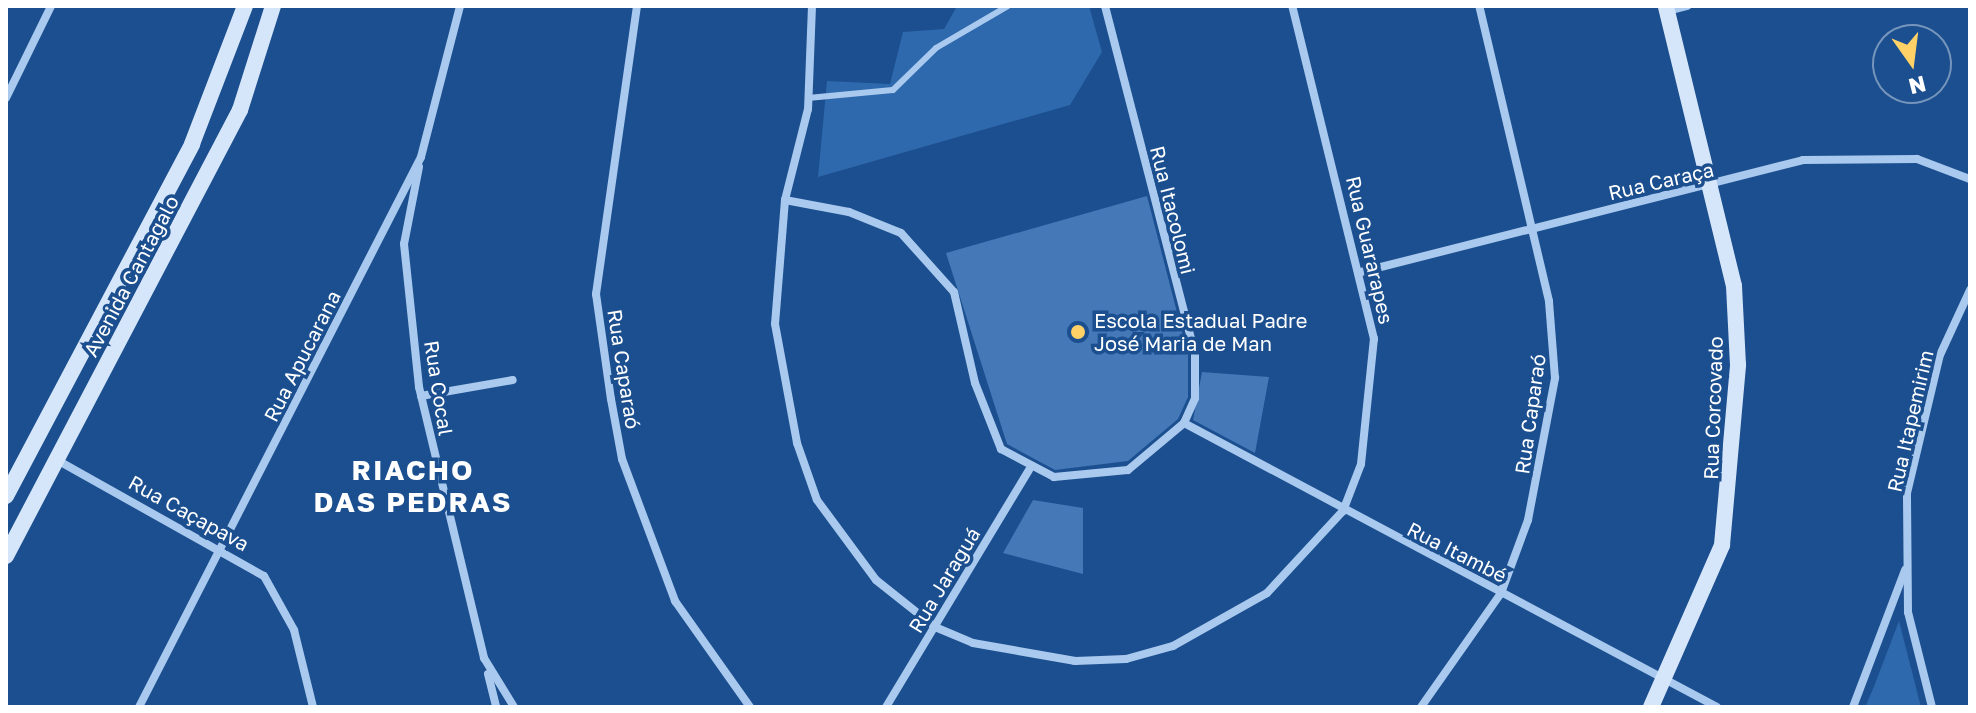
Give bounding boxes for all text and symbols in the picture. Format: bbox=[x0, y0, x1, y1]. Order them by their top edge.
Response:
north arrow bbox=[1872, 24, 1952, 104]
text: N bbox=[1906, 71, 1929, 101]
street label: Rua Itacolomi bbox=[1145, 143, 1201, 277]
street label: Rua Caraça bbox=[1606, 157, 1716, 205]
street label: Rua Guararapes bbox=[1341, 174, 1399, 326]
street label: Avenida Cantagalo bbox=[78, 191, 184, 361]
street label: Rua Apucarana bbox=[259, 286, 345, 426]
street label: Rua Caparaó bbox=[603, 307, 645, 431]
place label: Escola Estadual Padre José Maria de Man bbox=[1094, 308, 1307, 355]
marker: Escola Estadual Padre José Maria de Man bbox=[1069, 323, 1087, 341]
street label: Rua Corcovado bbox=[1699, 336, 1727, 480]
street label: Rua Cocal bbox=[420, 339, 458, 437]
street label: Rua Itapemirim bbox=[1882, 348, 1938, 494]
street label: Rua Caparaó bbox=[1510, 352, 1550, 476]
district label: RIACHO DAS PEDRAS bbox=[313, 453, 513, 519]
street label: Rua Caçapava bbox=[125, 470, 253, 556]
street label: Rua Itambé bbox=[1403, 517, 1511, 587]
street label: Rua Jaraguá bbox=[903, 523, 985, 637]

